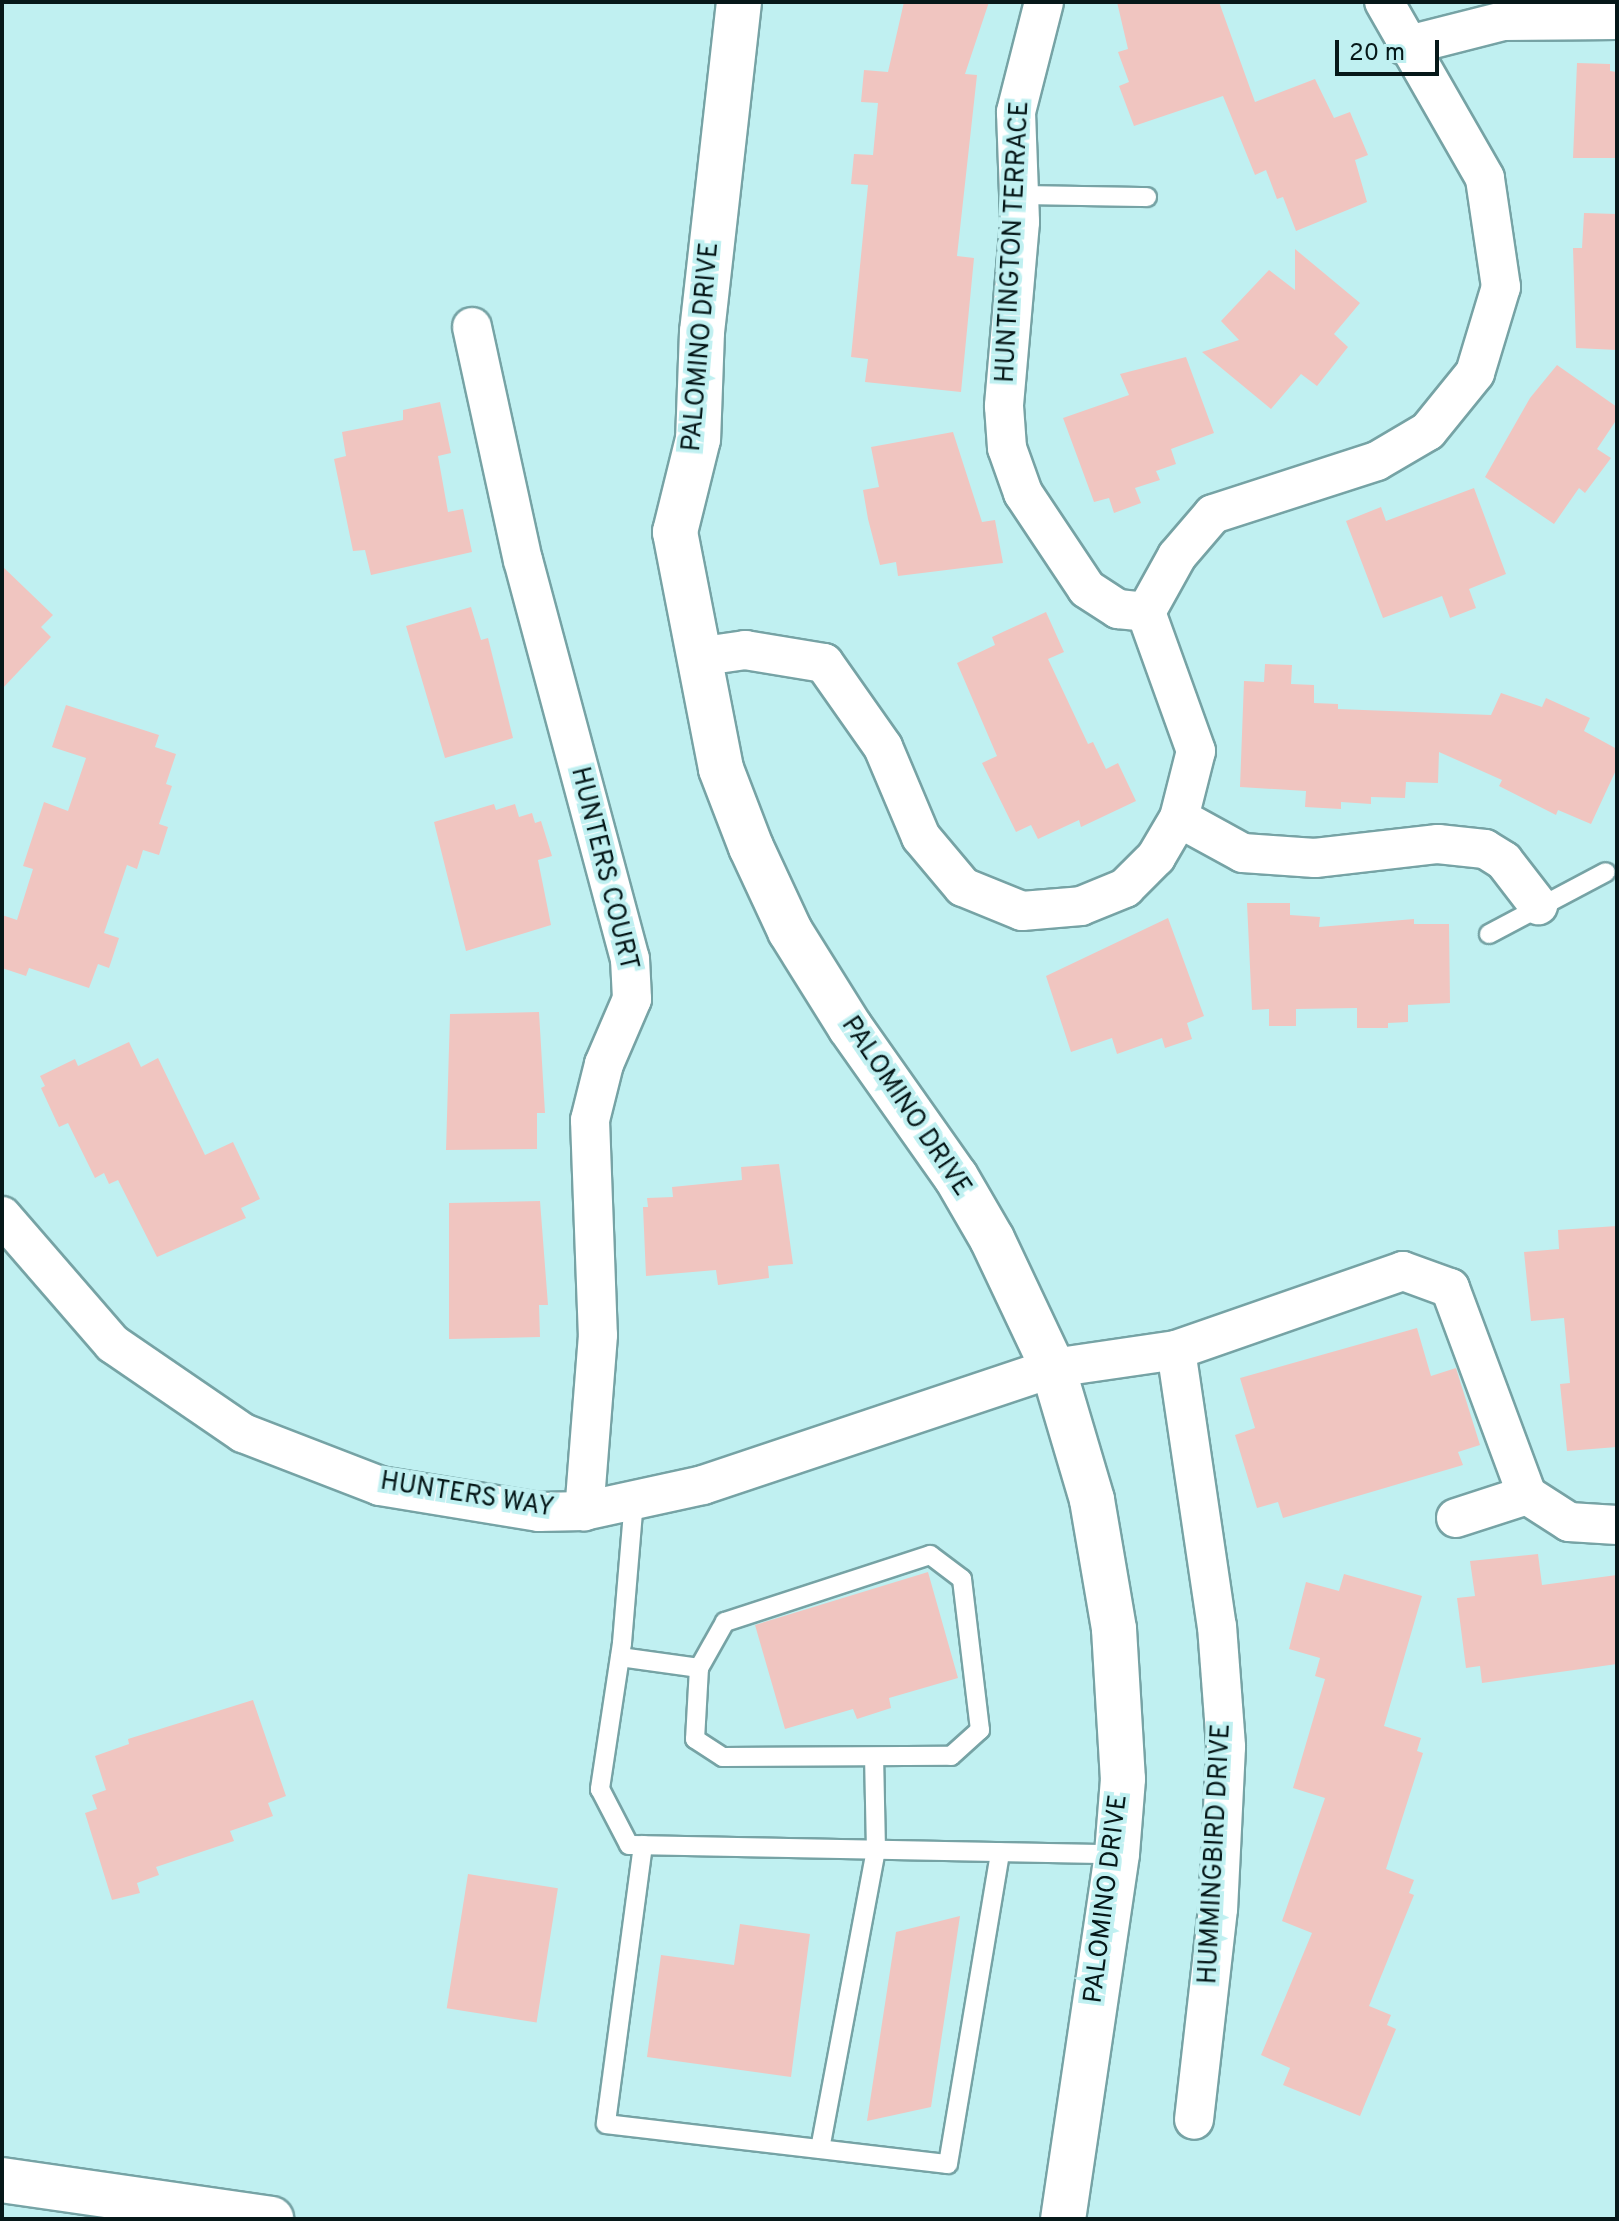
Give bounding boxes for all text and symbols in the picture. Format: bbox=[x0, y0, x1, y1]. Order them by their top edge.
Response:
scale bar bbox=[1339, 24, 1443, 74]
text: 20 m bbox=[1349, 39, 1405, 69]
street label: HUNTINGTON TERRACE bbox=[991, 100, 1037, 384]
street label: PALOMINO DRIVE bbox=[677, 241, 727, 453]
street label: HUNTERS COURT bbox=[563, 764, 643, 974]
street label: PALOMINO DRIVE bbox=[833, 1011, 977, 1203]
street label: HUNTERS WAY bbox=[378, 1467, 556, 1525]
street label: HUMMINGBIRD DRIVE bbox=[1194, 1723, 1238, 1985]
street label: PALOMINO DRIVE bbox=[1079, 1793, 1135, 2005]

